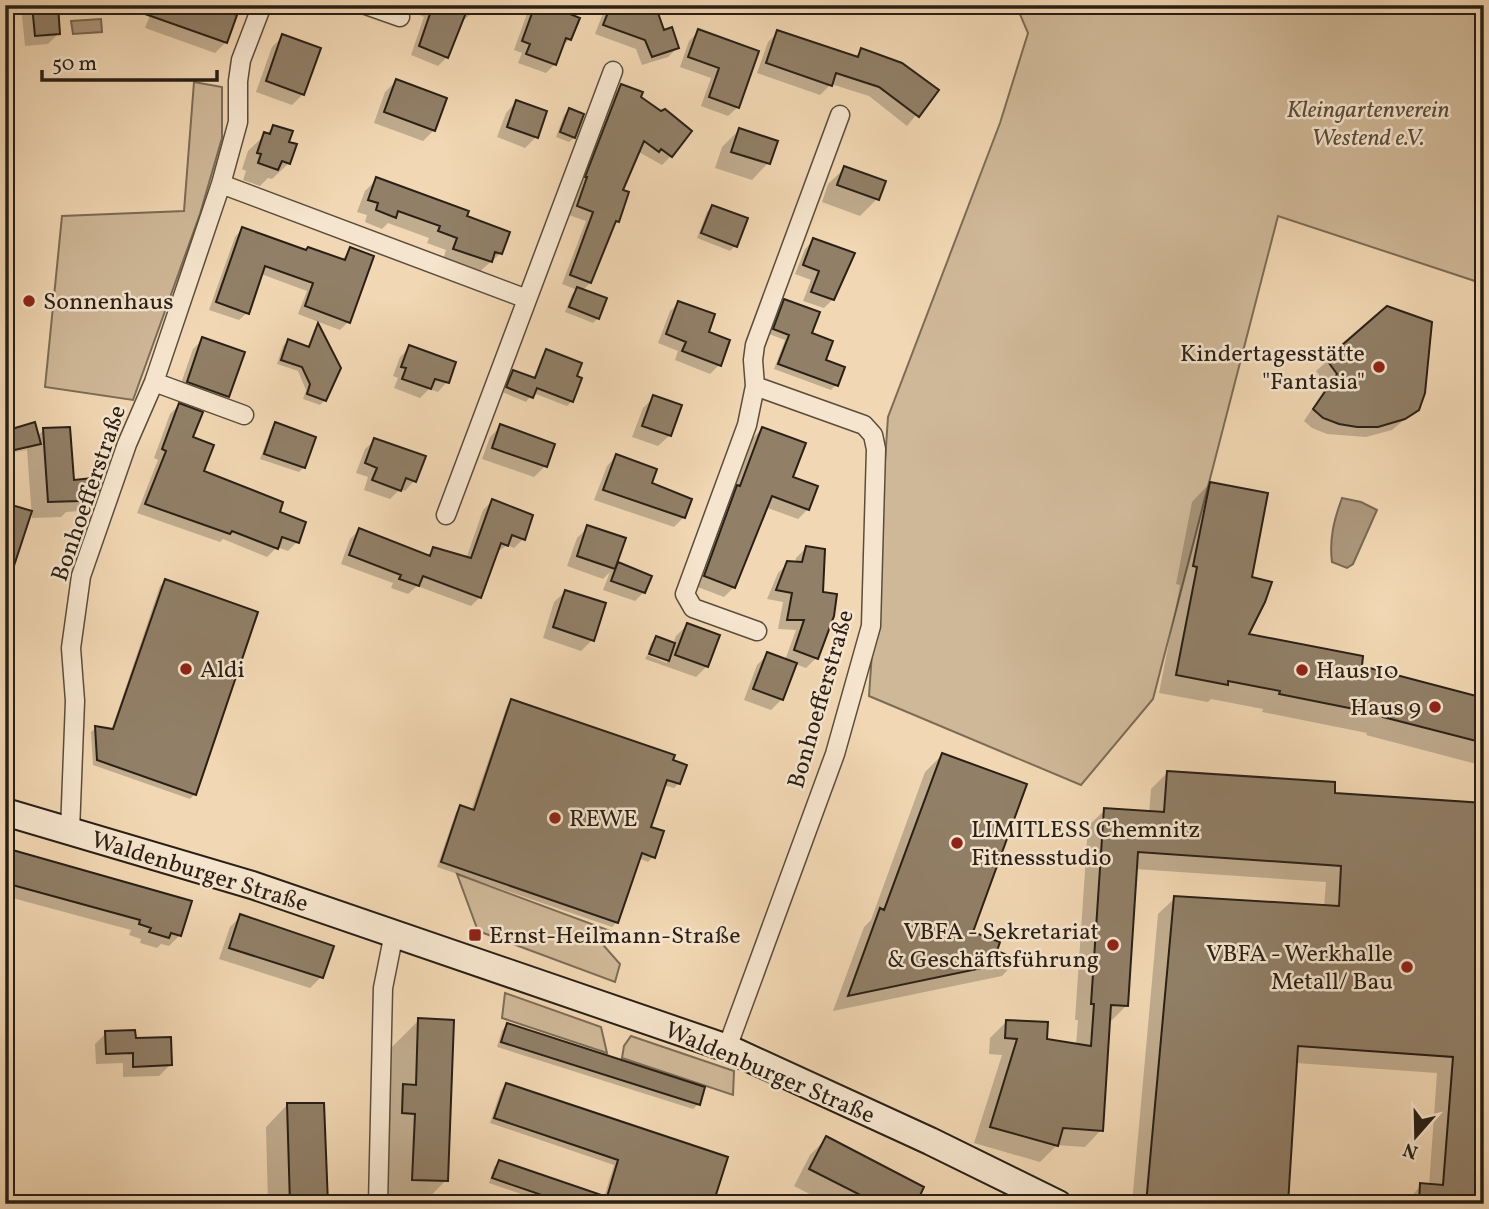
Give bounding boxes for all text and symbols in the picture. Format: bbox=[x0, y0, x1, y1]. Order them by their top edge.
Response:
scale bar bbox=[42, 38, 217, 82]
text: 50 m bbox=[52, 50, 97, 79]
park label: Kleingartenverein Westend e.V. bbox=[1286, 94, 1450, 156]
place label: Sonnenhaus bbox=[43, 286, 173, 320]
marker: Sonnenhaus bbox=[21, 293, 37, 309]
place label: Kindertagesstätte "Fantasia" bbox=[1180, 338, 1365, 400]
marker: Kindertagesstätte "Fantasia" bbox=[1371, 359, 1387, 375]
street label: Bonhoefferstraße bbox=[44, 401, 136, 586]
street label: Bonhoefferstraße bbox=[780, 606, 864, 793]
place label: Aldi bbox=[200, 654, 245, 688]
place label: Haus 10 bbox=[1316, 655, 1398, 689]
marker: Aldi bbox=[178, 661, 194, 677]
marker: Haus 10 bbox=[1294, 662, 1310, 678]
place label: Haus 9 bbox=[1350, 692, 1421, 726]
marker: Haus 9 bbox=[1427, 699, 1443, 715]
place label: REWE bbox=[569, 803, 638, 837]
marker: REWE bbox=[547, 810, 563, 826]
place label: LIMITLESS Chemnitz Fitnessstudio bbox=[971, 814, 1200, 876]
street label: Waldenburger Straße bbox=[87, 824, 312, 922]
marker: LIMITLESS Chemnitz Fitnessstudio bbox=[949, 835, 965, 851]
place label: VBFA - Sekretariat & Geschäftsführung bbox=[887, 916, 1099, 978]
place label: Ernst-Heilmann-Straße bbox=[489, 920, 741, 954]
marker: Ernst-Heilmann-Straße bbox=[467, 927, 483, 943]
marker: VBFA - Sekretariat & Geschäftsführung bbox=[1105, 937, 1121, 953]
place label: VBFA - Werkhalle Metall/ Bau bbox=[1206, 938, 1393, 1000]
marker: VBFA - Werkhalle Metall/ Bau bbox=[1399, 959, 1415, 975]
street label: Waldenburger Straße bbox=[659, 1014, 880, 1134]
north arrow bbox=[1380, 1100, 1450, 1170]
text: N bbox=[1400, 1135, 1422, 1165]

